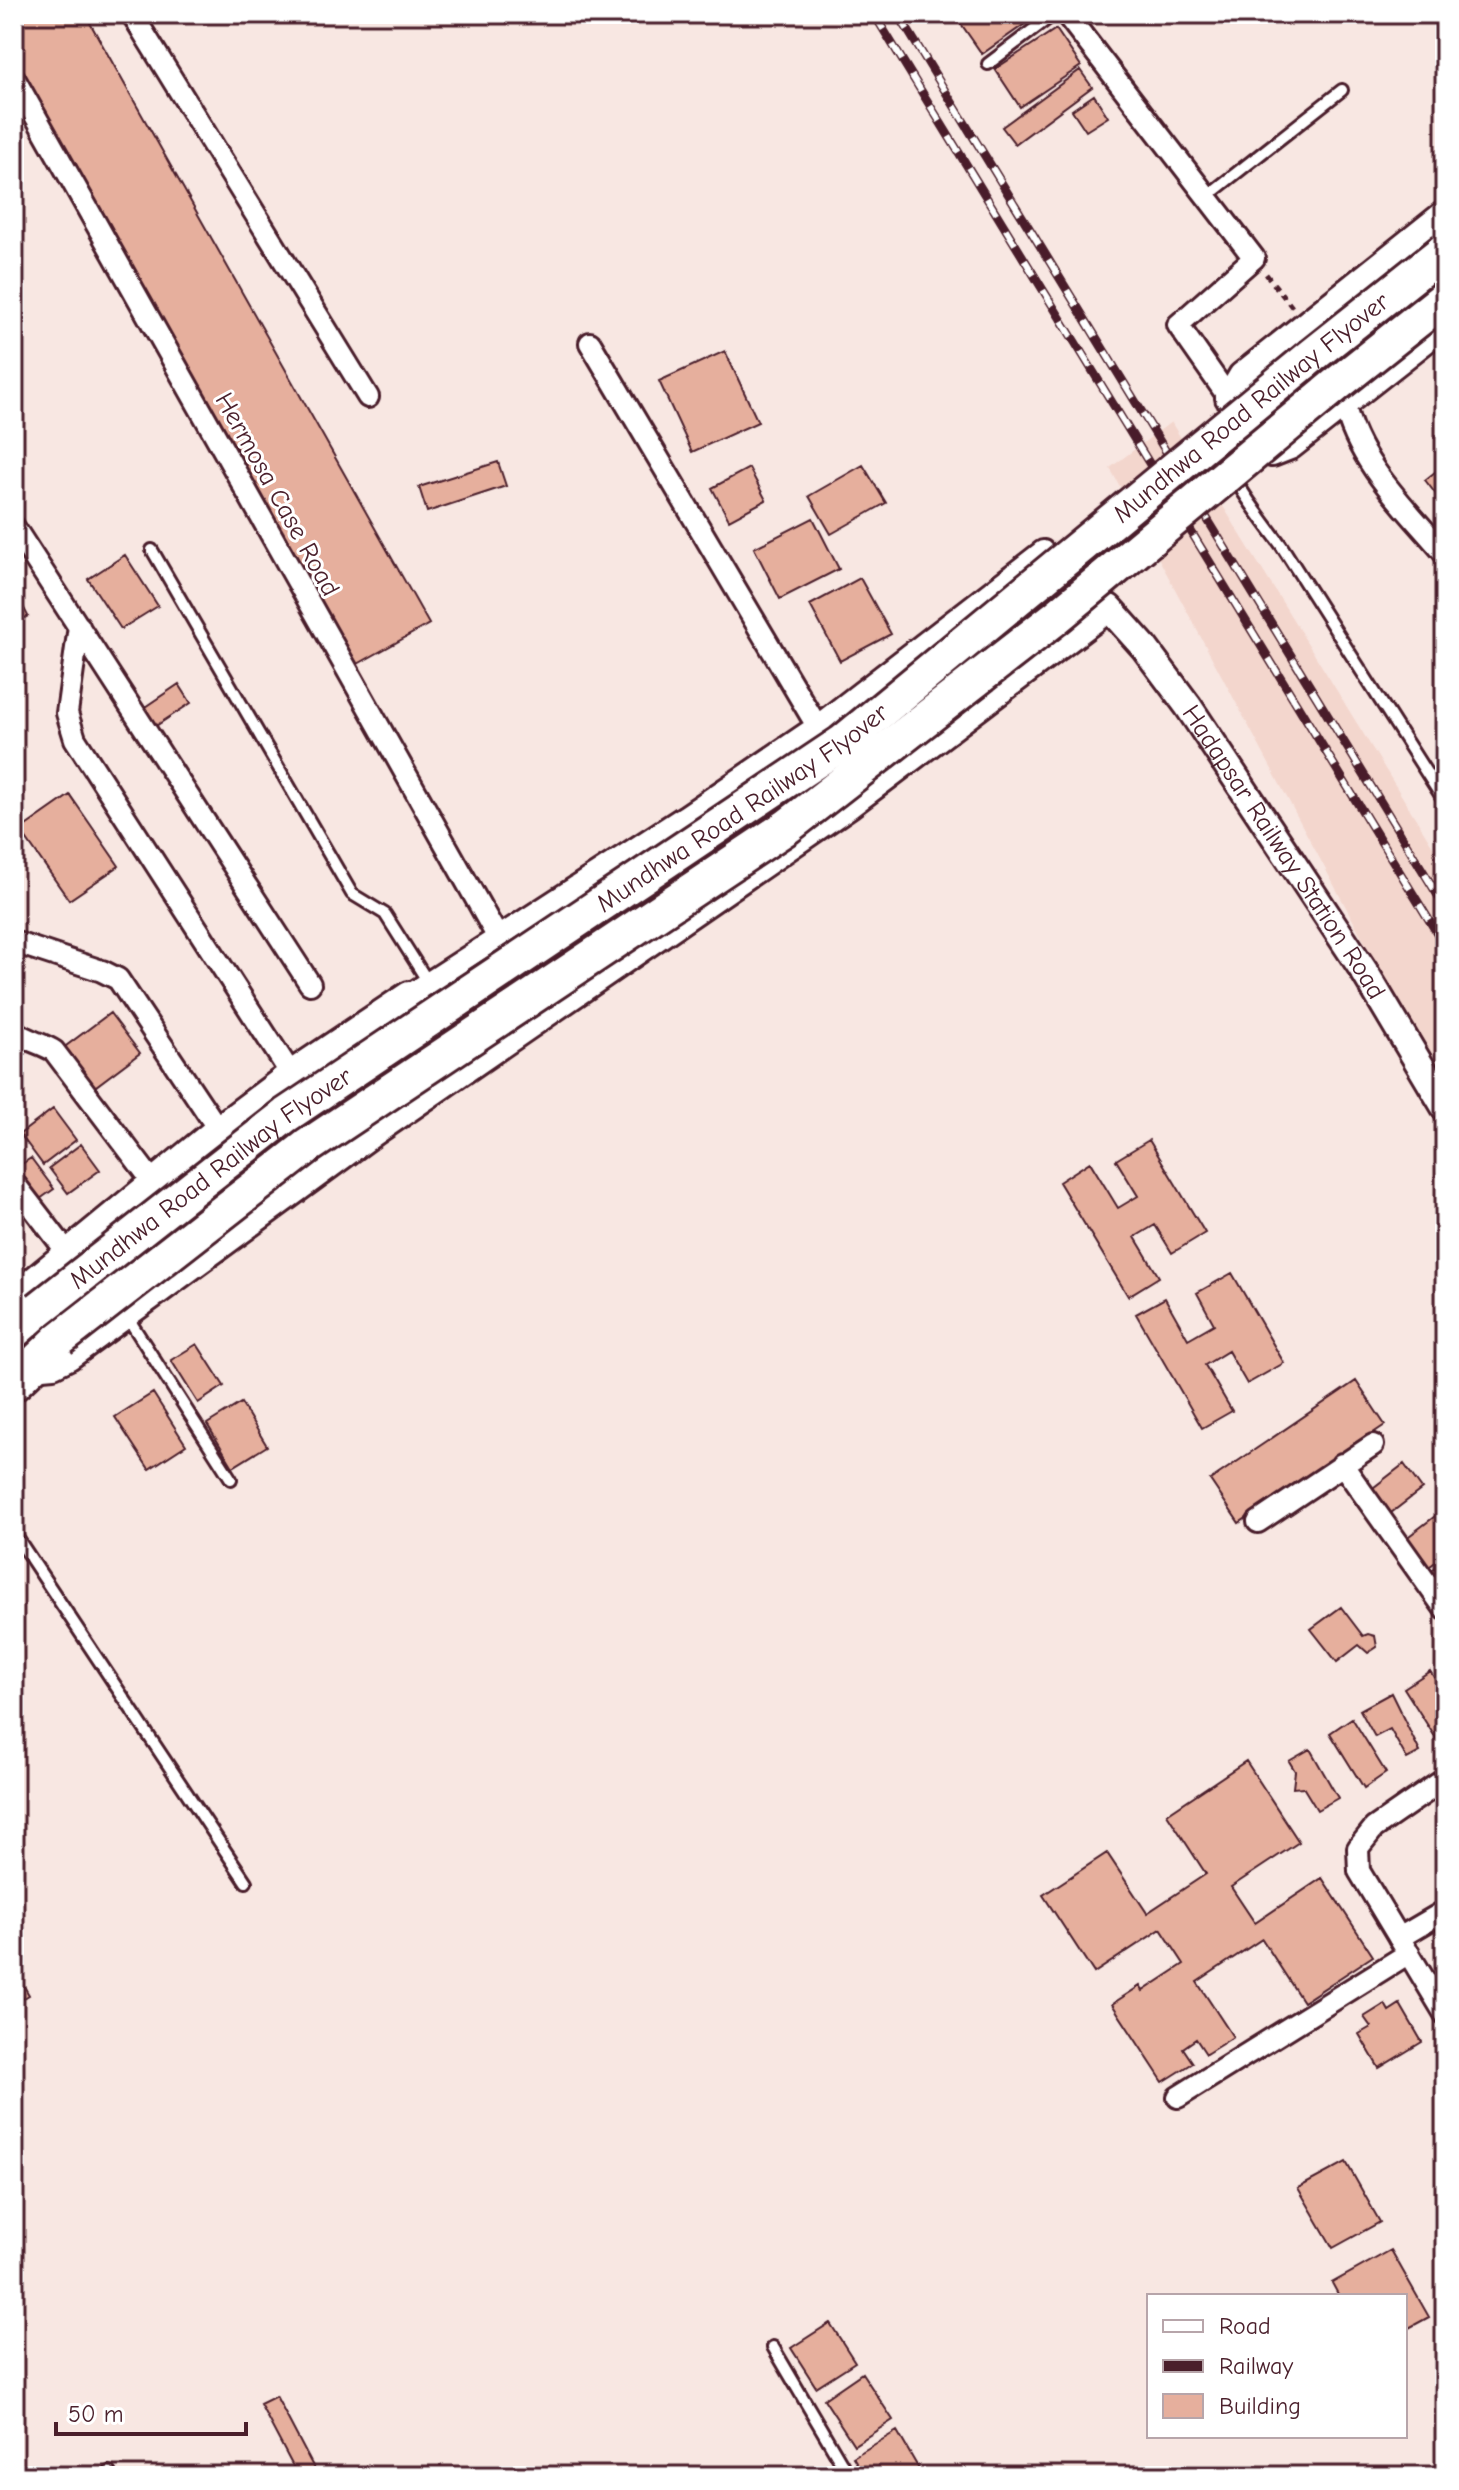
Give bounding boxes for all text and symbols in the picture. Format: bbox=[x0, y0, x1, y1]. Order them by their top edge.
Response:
street label: Mundhwa Road Railway Flyover bbox=[1107, 286, 1396, 529]
street label: Hermosa Case Road bbox=[209, 387, 346, 601]
street label: Mundhwa Road Railway Flyover bbox=[591, 697, 895, 919]
street label: Hadapsar Railway Station Road bbox=[1176, 700, 1391, 1005]
street label: Mundhwa Road Railway Flyover bbox=[64, 1061, 358, 1295]
legend bbox=[1147, 2294, 1407, 2438]
text: Road bbox=[1219, 2312, 1271, 2340]
text: Railway bbox=[1219, 2352, 1293, 2380]
scale bar bbox=[56, 2386, 246, 2436]
text: Building bbox=[1219, 2392, 1301, 2420]
text: 50 m bbox=[68, 2400, 124, 2428]

